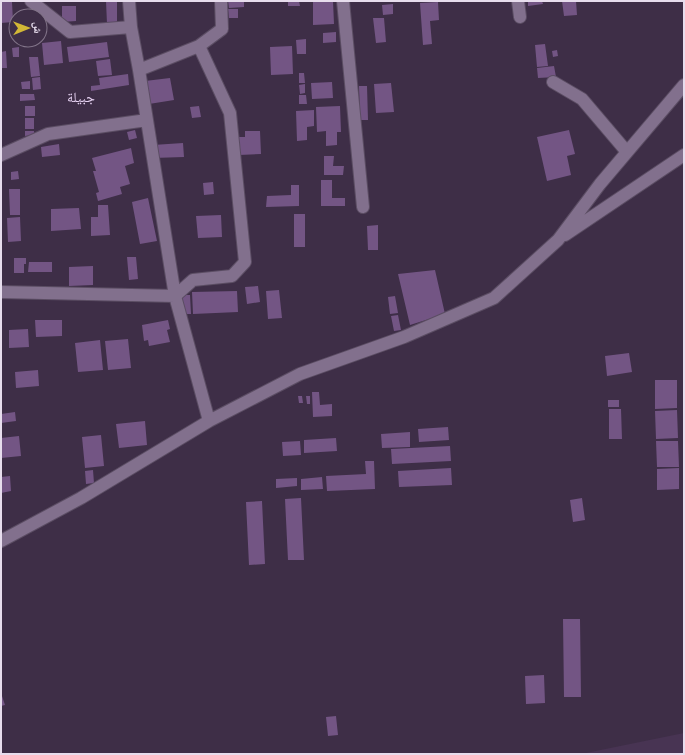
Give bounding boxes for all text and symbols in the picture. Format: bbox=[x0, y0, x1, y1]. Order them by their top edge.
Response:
north arrow bbox=[8, 8, 48, 48]
text: ش bbox=[30, 22, 44, 34]
district label: جبيلة bbox=[67, 89, 95, 105]

